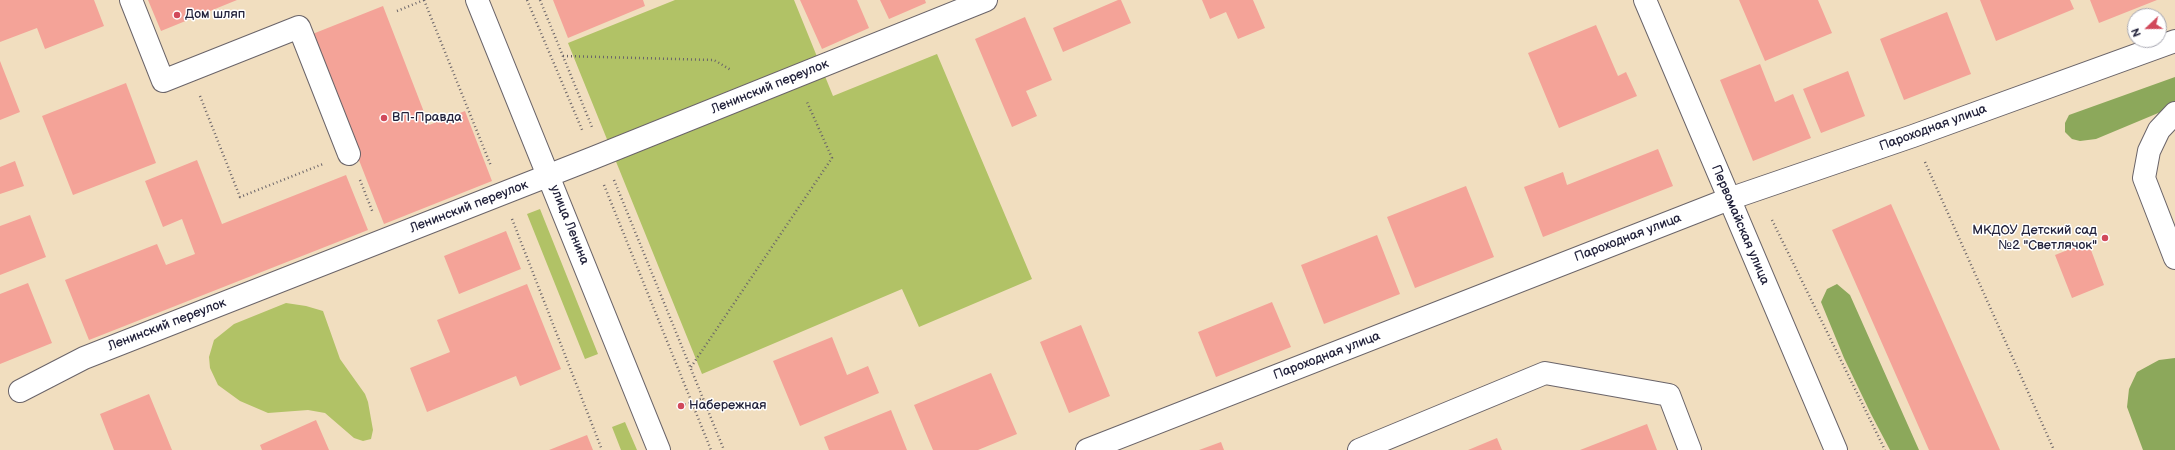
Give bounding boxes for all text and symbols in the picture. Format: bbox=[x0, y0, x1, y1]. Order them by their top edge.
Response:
place label: Дом шляп bbox=[185, 7, 245, 23]
north arrow bbox=[2127, 8, 2167, 48]
marker: Дом шляп bbox=[172, 10, 182, 20]
text: N bbox=[2129, 26, 2144, 39]
street label: Ленинский переулок bbox=[709, 56, 831, 118]
street label: Пароходная улица bbox=[1877, 101, 1989, 155]
place label: ВП-Правда bbox=[392, 110, 462, 126]
marker: ВП-Правда bbox=[379, 113, 389, 123]
street label: Первомайская улица bbox=[1708, 163, 1772, 287]
street label: Ленинский переулок bbox=[408, 177, 530, 237]
street label: улица Ленина bbox=[546, 183, 592, 267]
street label: Пароходная улица bbox=[1572, 210, 1684, 266]
place label: МКДОУ Детский сад №2 "Светлячок" bbox=[1972, 223, 2097, 254]
marker: МКДОУ Детский сад №2 "Светлячок" bbox=[2100, 233, 2110, 243]
street label: Ленинский переулок bbox=[106, 295, 228, 355]
street label: Пароходная улица bbox=[1271, 328, 1383, 384]
place label: Набережная bbox=[689, 398, 767, 414]
marker: Набережная bbox=[676, 401, 686, 411]

